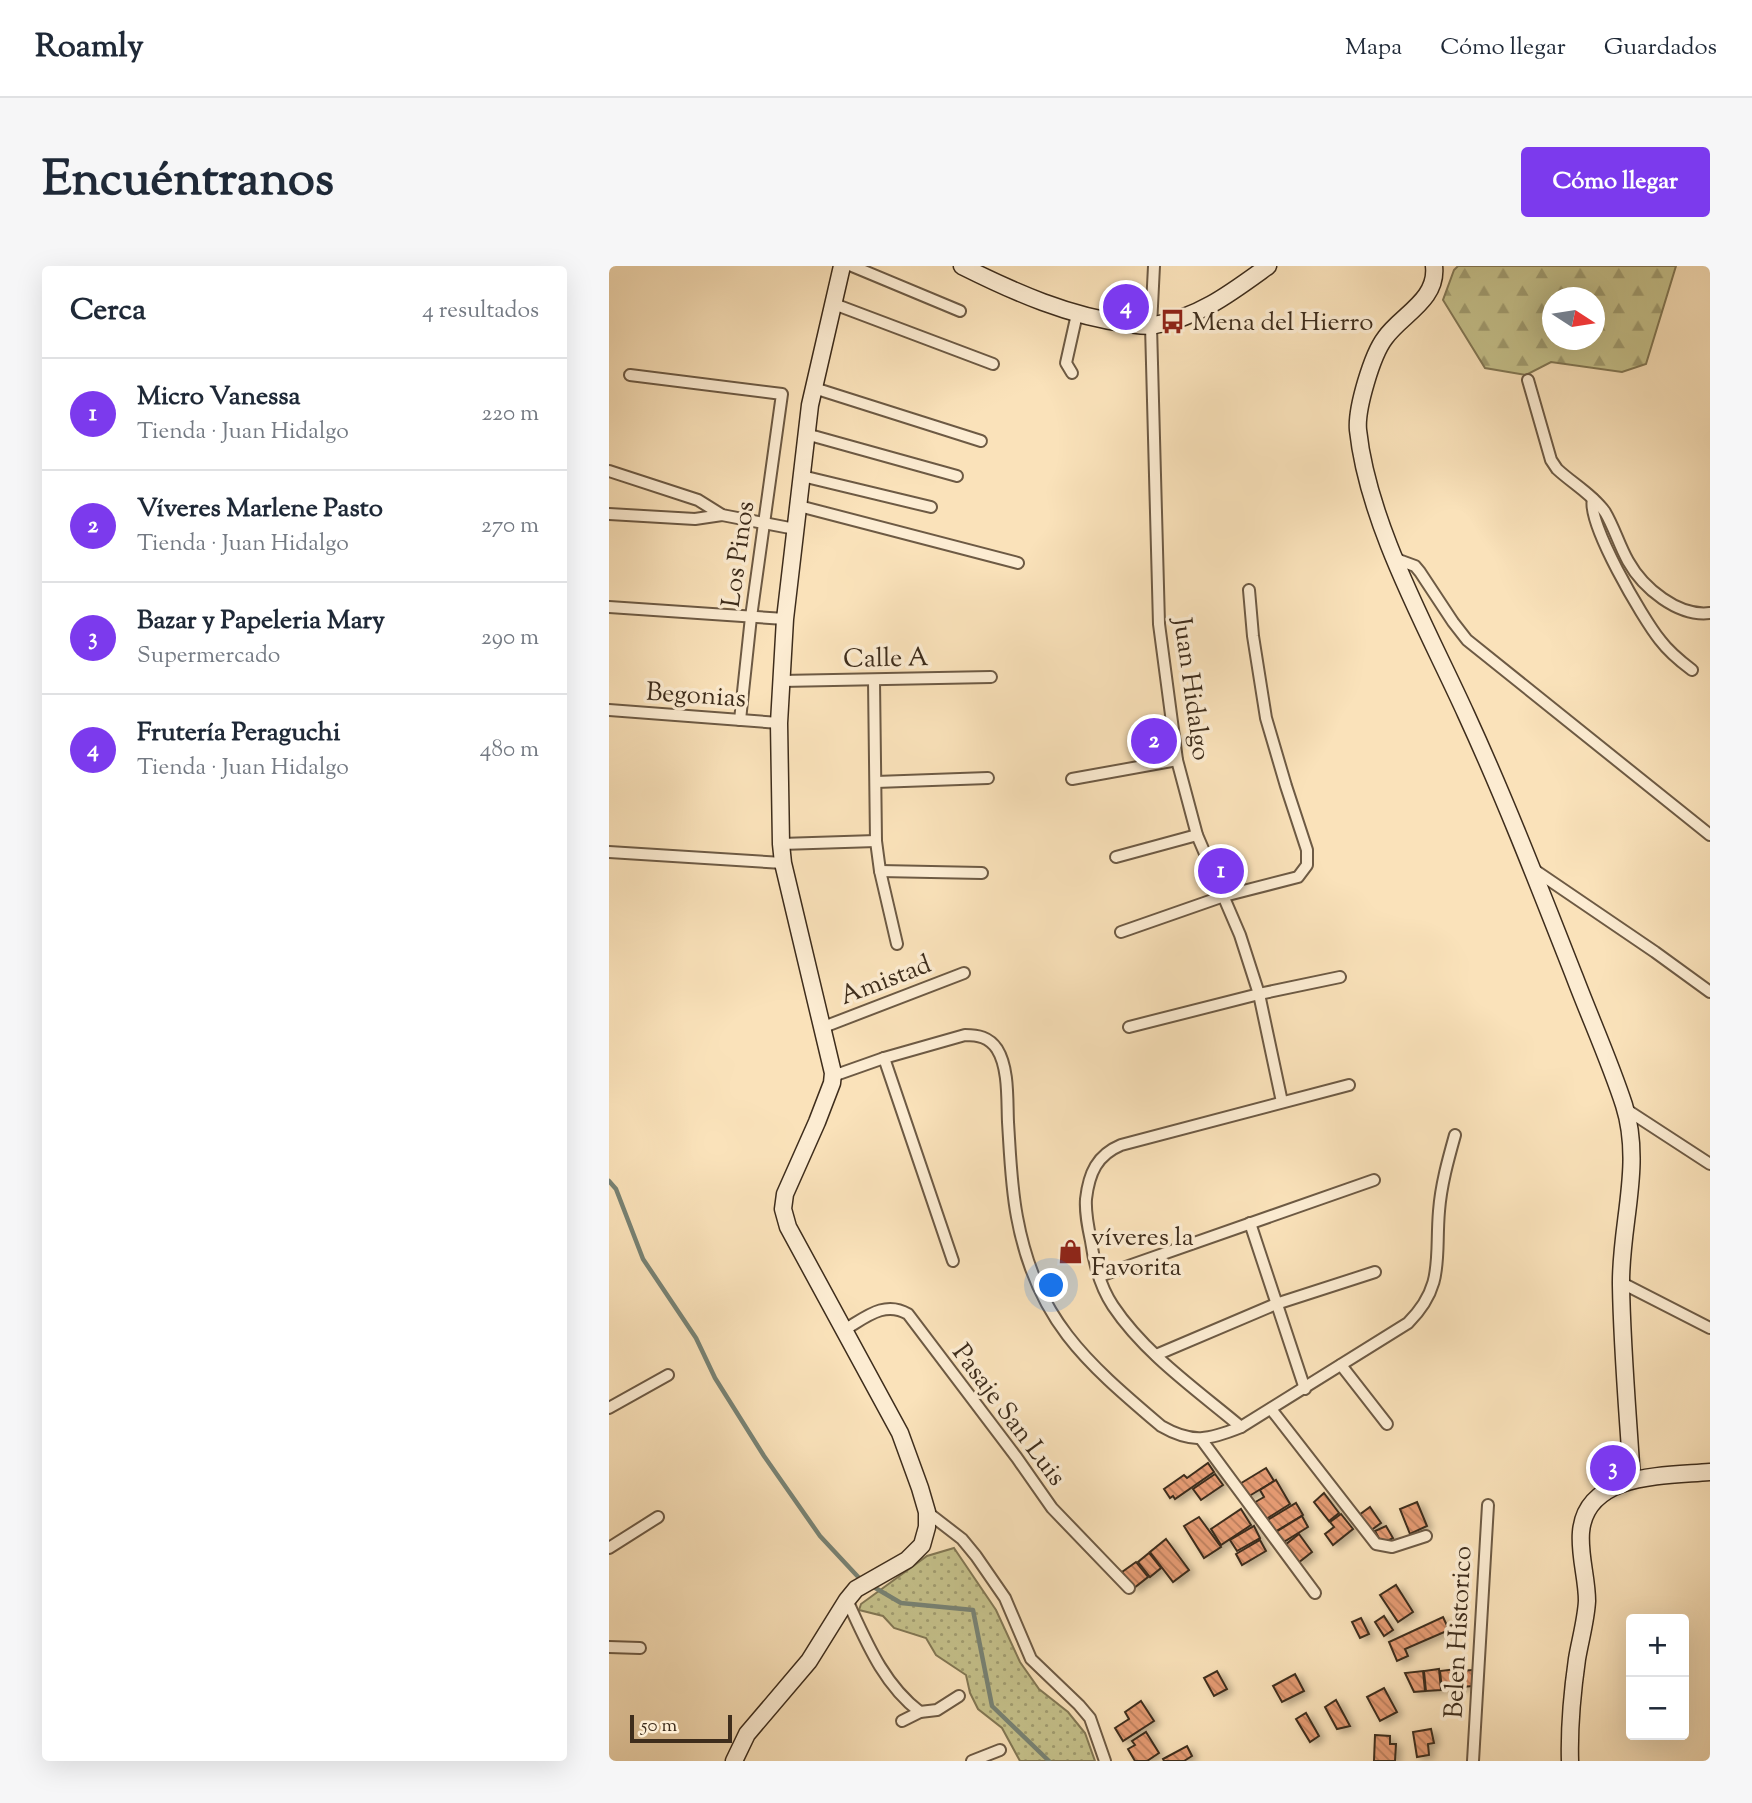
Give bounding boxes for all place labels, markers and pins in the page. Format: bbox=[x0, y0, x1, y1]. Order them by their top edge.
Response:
pin: 4 bbox=[1103, 281, 1149, 333]
place label: Mena del Hierro bbox=[1192, 305, 1373, 342]
bus stop icon: Mena del Hierro bbox=[1158, 307, 1186, 335]
pin: 2 bbox=[1131, 715, 1177, 767]
pin: 1 bbox=[1198, 845, 1244, 897]
place label: víveres la Favorita bbox=[1091, 1220, 1194, 1287]
shop icon: víveres la Favorita bbox=[1057, 1237, 1085, 1265]
pin: 3 bbox=[1590, 1442, 1636, 1494]

